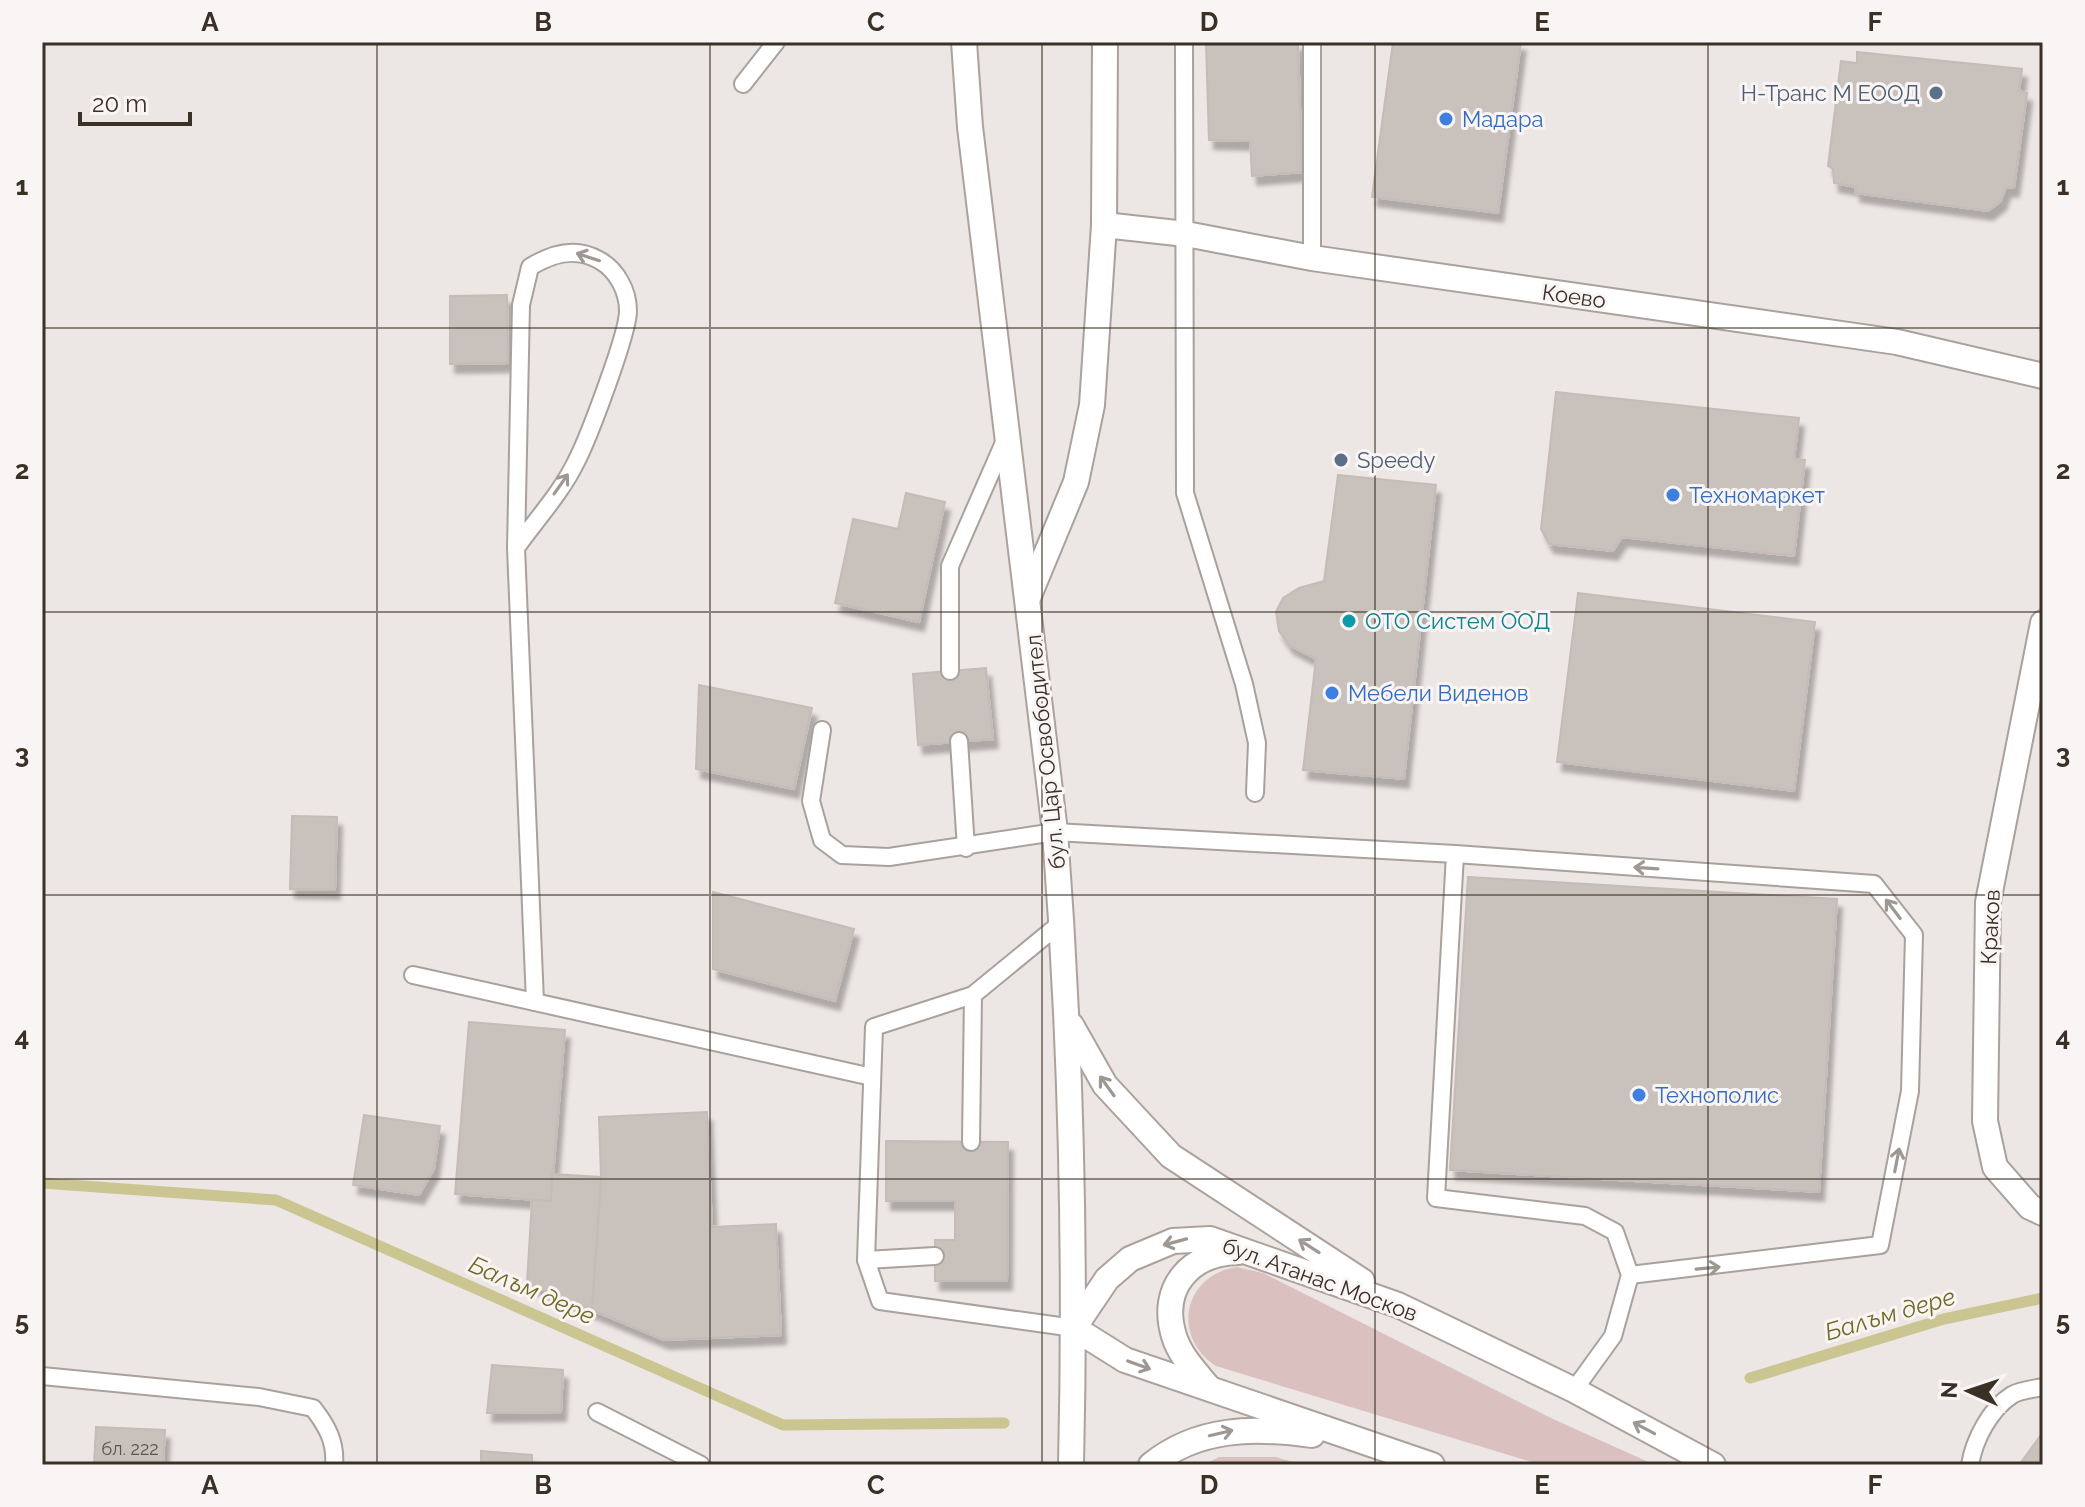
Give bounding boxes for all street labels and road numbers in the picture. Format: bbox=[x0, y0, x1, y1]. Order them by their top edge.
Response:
street label: Коево bbox=[1540, 279, 1608, 313]
street label: бул. Цар Освободител bbox=[1020, 633, 1070, 871]
street label: Краков bbox=[1975, 889, 2005, 965]
street label: бул. Атанас Москов bbox=[1219, 1232, 1421, 1326]

